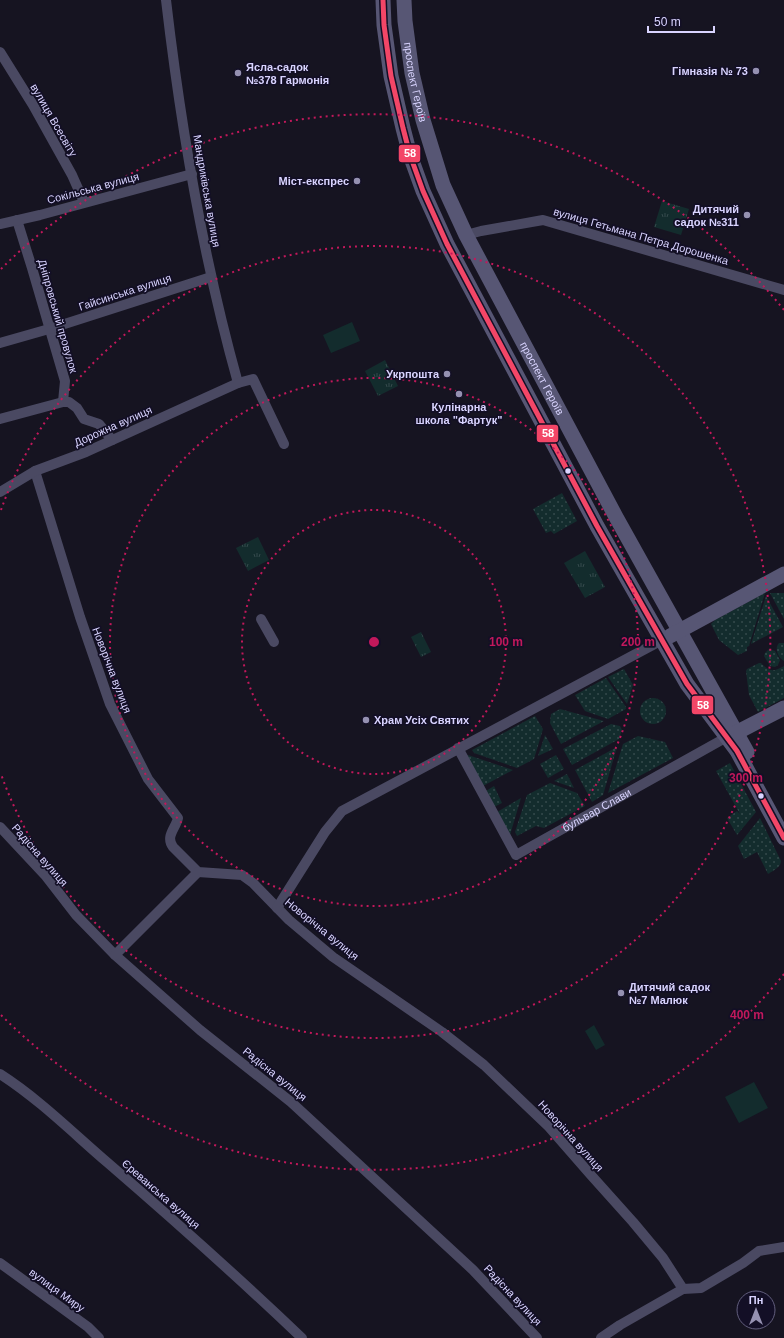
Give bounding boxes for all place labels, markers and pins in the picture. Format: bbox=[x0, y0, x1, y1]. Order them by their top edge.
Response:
place label: Ясла-садок №378 Гармонія bbox=[246, 61, 329, 86]
place label: Гімназія № 73 bbox=[672, 65, 748, 77]
marker: Гімназія № 73 bbox=[751, 66, 761, 76]
marker: Ясла-садок №378 Гармонія bbox=[233, 68, 243, 78]
place label: Міст-експрес bbox=[279, 175, 349, 187]
marker: Міст-експрес bbox=[352, 176, 362, 186]
place label: Дитячий садок №311 bbox=[674, 203, 739, 228]
marker: Дитячий садок №311 bbox=[742, 210, 752, 220]
place label: Укрпошта bbox=[386, 368, 440, 380]
marker: Укрпошта bbox=[442, 369, 452, 379]
marker: Кулінарна школа "Фартук" bbox=[454, 389, 464, 399]
place label: Кулінарна школа "Фартук" bbox=[416, 401, 502, 426]
unlabelled marker bbox=[563, 466, 573, 476]
centre of rings bbox=[367, 635, 381, 649]
place label: Храм Усіх Святих bbox=[374, 714, 470, 726]
marker: Храм Усіх Святих bbox=[361, 715, 371, 725]
unlabelled marker bbox=[756, 791, 766, 801]
place label: Дитячий садок №7 Малюк bbox=[629, 981, 710, 1006]
marker: Дитячий садок №7 Малюк bbox=[616, 988, 626, 998]

